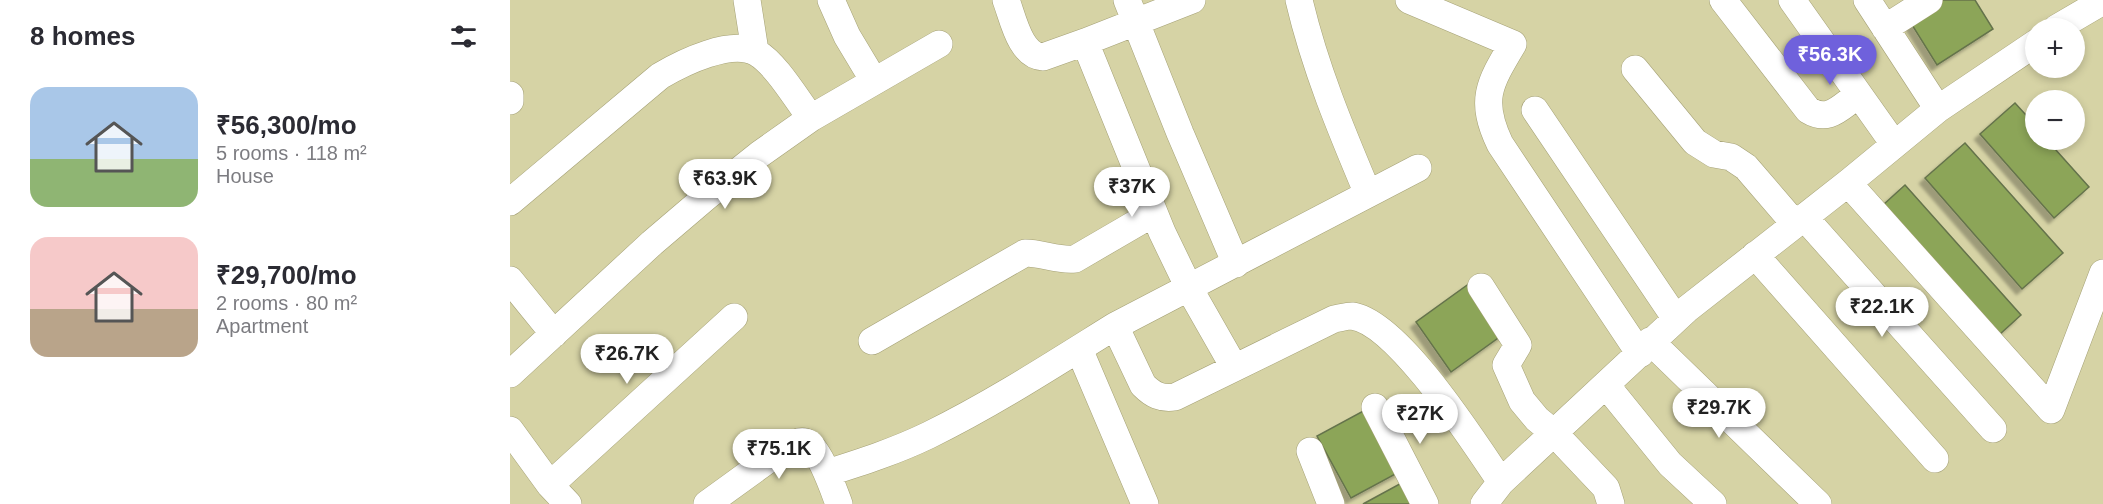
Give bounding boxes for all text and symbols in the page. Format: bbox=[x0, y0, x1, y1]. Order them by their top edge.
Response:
map controls bbox=[2025, 18, 2085, 150]
button: + bbox=[2025, 18, 2085, 78]
icon: filters bbox=[447, 20, 480, 53]
text: 8 homes bbox=[30, 21, 136, 51]
pin: ₹56.3K bbox=[1781, 35, 1879, 86]
text: ₹56.3K bbox=[1798, 43, 1862, 65]
button: − bbox=[2025, 90, 2085, 150]
text: ₹56,300/mo bbox=[216, 110, 357, 140]
icon: home bbox=[78, 111, 150, 183]
text: 5 rooms · 118 m² bbox=[216, 142, 367, 164]
pin: ₹63.9K bbox=[676, 159, 774, 210]
text: House bbox=[216, 165, 274, 187]
text: ₹63.9K bbox=[693, 167, 757, 189]
pin: ₹37K bbox=[1096, 167, 1168, 218]
text: ₹37K bbox=[1108, 175, 1156, 197]
text: ₹29,700/mo bbox=[216, 260, 357, 290]
icon: home bbox=[78, 261, 150, 333]
pin: ₹22.1K bbox=[1833, 287, 1931, 338]
text: 2 rooms · 80 m² bbox=[216, 292, 357, 314]
text: ₹22.1K bbox=[1850, 295, 1914, 317]
text: Apartment bbox=[216, 315, 308, 337]
pin: ₹26.7K bbox=[578, 334, 676, 385]
text: ₹26.7K bbox=[595, 342, 659, 364]
pin: ₹29.7K bbox=[1670, 388, 1768, 439]
pin: ₹27K bbox=[1384, 394, 1456, 445]
text: ₹29.7K bbox=[1687, 396, 1751, 418]
text: ₹27K bbox=[1396, 402, 1444, 424]
pin: ₹75.1K bbox=[730, 429, 828, 480]
text: ₹75.1K bbox=[747, 437, 811, 459]

